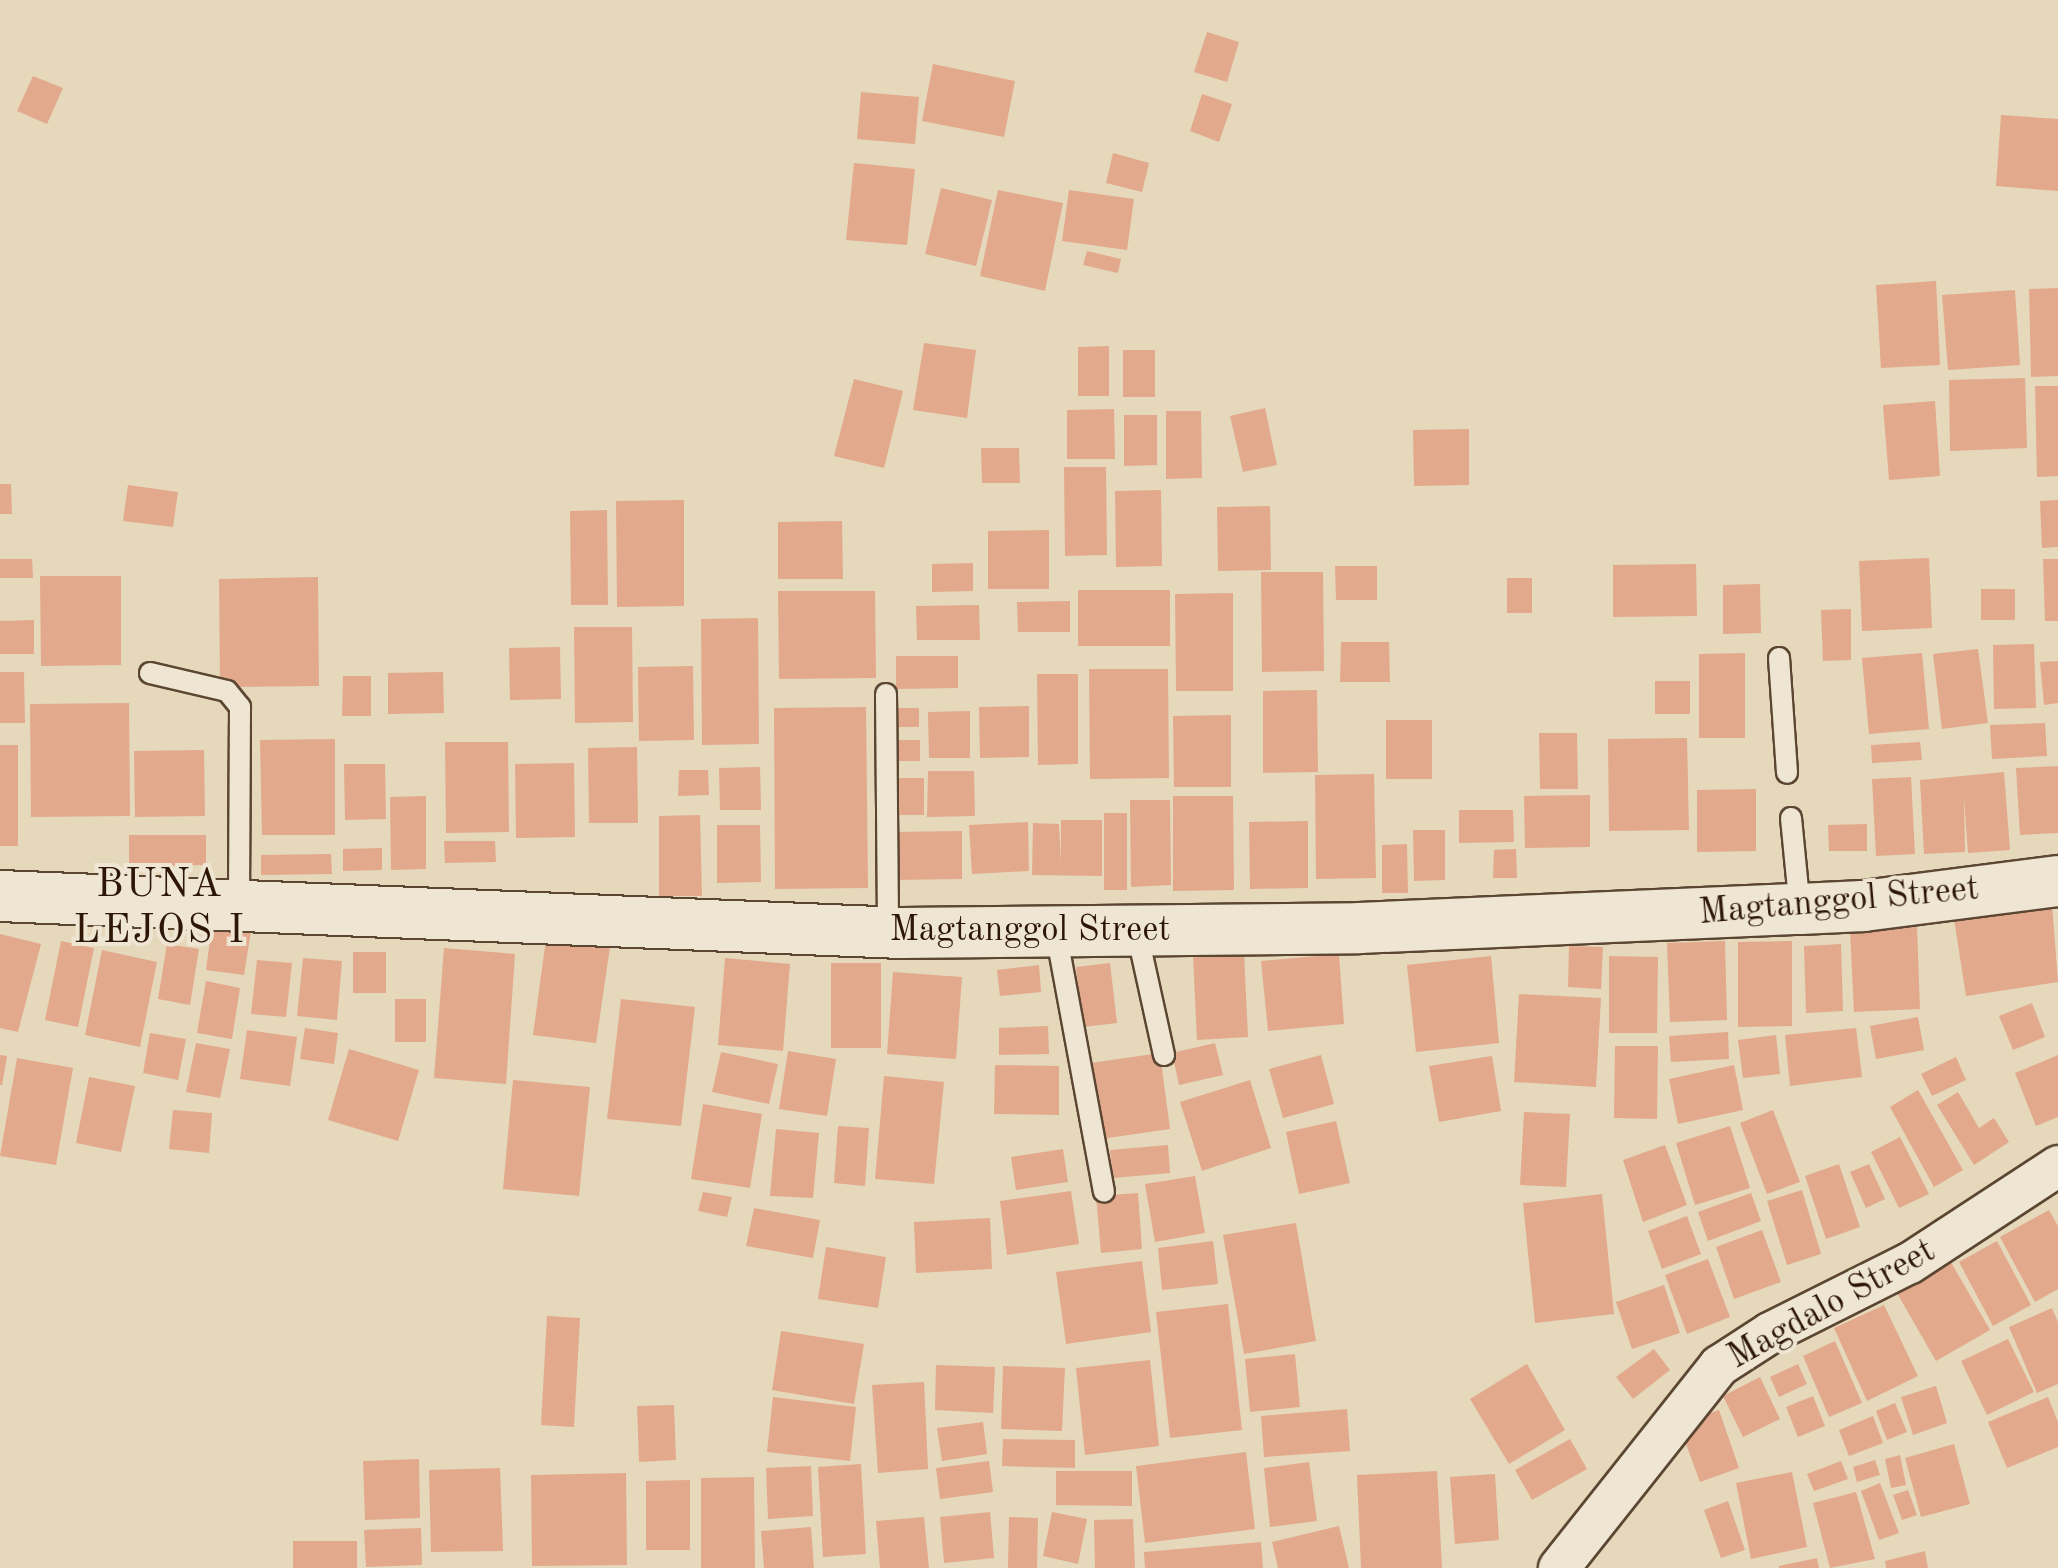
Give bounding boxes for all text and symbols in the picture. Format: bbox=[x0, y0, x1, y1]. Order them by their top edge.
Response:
district label: BUNA LEJOS I bbox=[73, 862, 247, 956]
street label: Magtanggol Street bbox=[1697, 869, 1981, 935]
street label: Magtanggol Street bbox=[889, 910, 1171, 952]
street label: Magdalo Street bbox=[1721, 1231, 1943, 1379]

